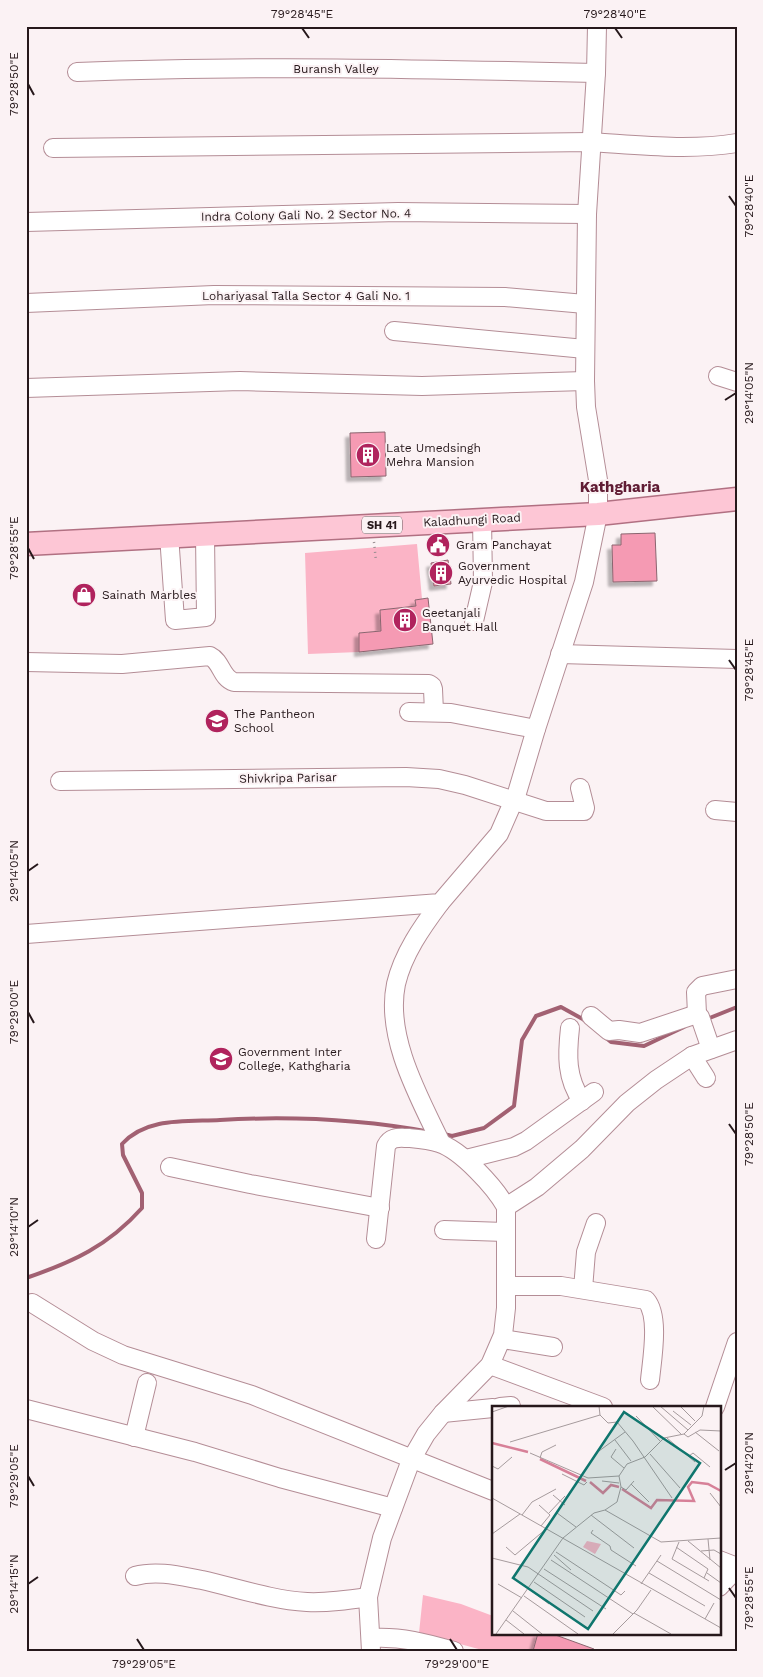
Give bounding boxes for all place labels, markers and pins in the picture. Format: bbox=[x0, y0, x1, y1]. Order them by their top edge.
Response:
place label: Late Umedsingh Mehra Mansion bbox=[386, 441, 481, 469]
building icon: Late Umedsingh Mehra Mansion bbox=[355, 442, 381, 468]
public building icon: Gram Panchayat bbox=[425, 532, 451, 558]
place label: Gram Panchayat bbox=[456, 538, 552, 552]
place label: Government Ayurvedic Hospital bbox=[458, 559, 567, 587]
building icon: Government Ayurvedic Hospital bbox=[428, 560, 454, 586]
shop icon: Sainath Marbles bbox=[71, 582, 97, 608]
place label: Sainath Marbles bbox=[102, 588, 196, 602]
place label: Geetanjali Banquet Hall bbox=[422, 606, 498, 634]
building icon: Geetanjali Banquet Hall bbox=[392, 607, 418, 633]
place label: The Pantheon School bbox=[234, 707, 315, 735]
school or university icon: The Pantheon School bbox=[204, 708, 230, 734]
place label: Government Inter College, Kathgharia bbox=[238, 1045, 351, 1073]
school or university icon: Government Inter College, Kathgharia bbox=[208, 1046, 234, 1072]

